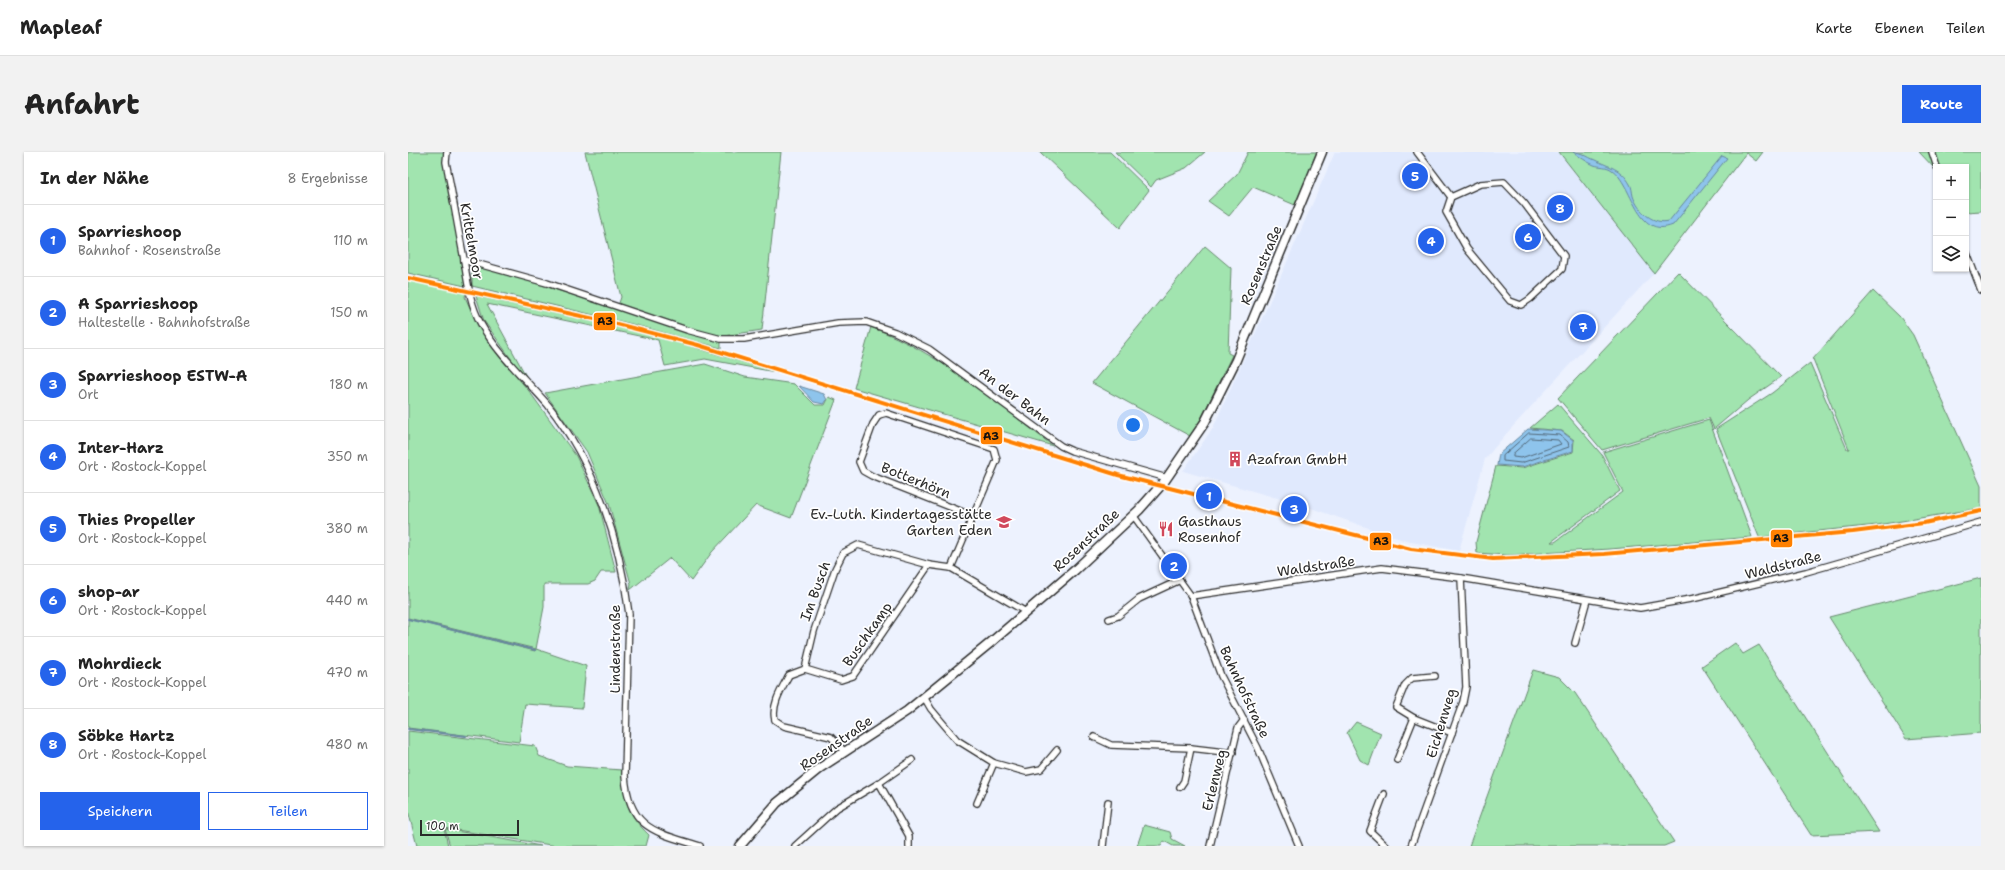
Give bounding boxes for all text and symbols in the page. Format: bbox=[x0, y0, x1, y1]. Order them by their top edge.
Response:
text: Mapleaf bbox=[20, 15, 102, 40]
text: Karte bbox=[1816, 19, 1853, 37]
text: Ebenen bbox=[1875, 19, 1924, 37]
text: Teilen bbox=[1946, 19, 1985, 37]
text: Anfahrt bbox=[24, 85, 140, 123]
button: Route bbox=[1902, 85, 1981, 123]
pin: 5 bbox=[1402, 161, 1428, 191]
map controls bbox=[1933, 164, 1969, 272]
button: + bbox=[1933, 164, 1969, 200]
text: In der Nähe bbox=[40, 167, 149, 189]
text: 8 Ergebnisse bbox=[288, 170, 368, 187]
pin: 8 bbox=[1547, 193, 1573, 223]
button: − bbox=[1933, 200, 1969, 236]
street label: Krittelmoor bbox=[456, 201, 488, 281]
text: Sparrieshoop bbox=[78, 222, 181, 242]
street label: Rosenstraße bbox=[1236, 222, 1286, 307]
pin: 6 bbox=[1515, 222, 1541, 252]
pin: 4 bbox=[1418, 226, 1444, 256]
text: 1 bbox=[50, 232, 56, 249]
text: 110 m bbox=[333, 232, 368, 249]
button: layers bbox=[1933, 236, 1969, 272]
text: Bahnhof · Rosenstraße bbox=[78, 242, 221, 259]
text: A Sparrieshoop bbox=[78, 294, 198, 314]
text: 2 bbox=[48, 304, 58, 321]
text: 150 m bbox=[330, 304, 368, 321]
line badge: A3 bbox=[593, 312, 616, 331]
pin: 7 bbox=[1570, 312, 1596, 342]
text: Haltestelle · Bahnhofstraße bbox=[78, 314, 250, 331]
text: A3 bbox=[597, 314, 613, 329]
street label: An der Bahn bbox=[976, 363, 1055, 429]
text: Sparrieshoop ESTW-A bbox=[78, 366, 247, 386]
text: 3 bbox=[48, 376, 58, 393]
text: 180 m bbox=[329, 376, 368, 393]
text: Ort bbox=[78, 386, 99, 403]
your location bbox=[1123, 415, 1143, 435]
line badge: A3 bbox=[980, 426, 1003, 445]
text: A3 bbox=[983, 429, 999, 444]
text: Inter-Harz bbox=[78, 438, 164, 458]
text: 4 bbox=[48, 448, 58, 465]
text: 350 m bbox=[327, 448, 368, 465]
building icon: Azafran GmbH bbox=[1226, 450, 1244, 468]
place label: Azafran GmbH bbox=[1247, 450, 1347, 468]
text: Ort · Rostock-Koppel bbox=[78, 458, 206, 475]
street label: Botterhörn bbox=[879, 458, 954, 502]
pin: 1 bbox=[1196, 481, 1222, 511]
pin: 3 bbox=[1281, 494, 1307, 524]
street label: Rosenstraße bbox=[1049, 504, 1123, 575]
place label: Ev.-Luth. Kindertagesstätte Garten Eden bbox=[810, 505, 992, 539]
text: Thies Propeller bbox=[78, 510, 195, 530]
place label: Gasthaus Rosenhof bbox=[1178, 512, 1242, 546]
school or university icon: Ev.-Luth. Kindertagesstätte Garten Eden bbox=[995, 513, 1013, 531]
text: 5 bbox=[49, 520, 57, 537]
text: 380 m bbox=[326, 520, 368, 537]
restaurant icon: Gasthaus Rosenhof bbox=[1157, 520, 1175, 538]
line badge: A3 bbox=[1770, 529, 1793, 548]
text: Ort · Rostock-Koppel bbox=[78, 530, 206, 547]
text: A3 bbox=[1773, 531, 1789, 546]
line badge: A3 bbox=[1369, 532, 1392, 551]
text: A3 bbox=[1373, 534, 1389, 549]
street label: Waldstraße bbox=[1743, 547, 1823, 583]
pin: 2 bbox=[1161, 551, 1187, 581]
street label: Waldstraße bbox=[1276, 552, 1356, 580]
street label: Im Busch bbox=[796, 559, 834, 623]
text: shop-ar bbox=[78, 582, 140, 602]
text: 6 bbox=[48, 592, 58, 609]
text: 440 m bbox=[326, 592, 368, 609]
street label: Buschkamp bbox=[838, 598, 896, 670]
text: Ort · Rostock-Koppel bbox=[78, 602, 206, 619]
street label: Lindenstraße bbox=[606, 605, 624, 693]
street label: Bahnhofstraße bbox=[1216, 643, 1274, 741]
text: Mohrdieck bbox=[78, 654, 162, 674]
text: 7 bbox=[48, 664, 58, 681]
text: 470 m bbox=[326, 664, 368, 681]
text: Ort · Rostock-Koppel bbox=[78, 674, 206, 691]
street label: Eichenweg bbox=[1422, 686, 1460, 760]
street label: Rosenstraße bbox=[796, 711, 876, 775]
text: Söbke Hartz bbox=[78, 726, 175, 746]
text: 8 bbox=[48, 736, 58, 753]
text: 480 m bbox=[326, 736, 368, 753]
text: Ort · Rostock-Koppel bbox=[78, 746, 206, 763]
street label: Erlenweg bbox=[1198, 747, 1230, 813]
button: Speichern bbox=[40, 792, 200, 830]
button: Teilen bbox=[208, 792, 368, 830]
scale bar bbox=[420, 818, 519, 837]
text: 100 m bbox=[426, 819, 459, 834]

